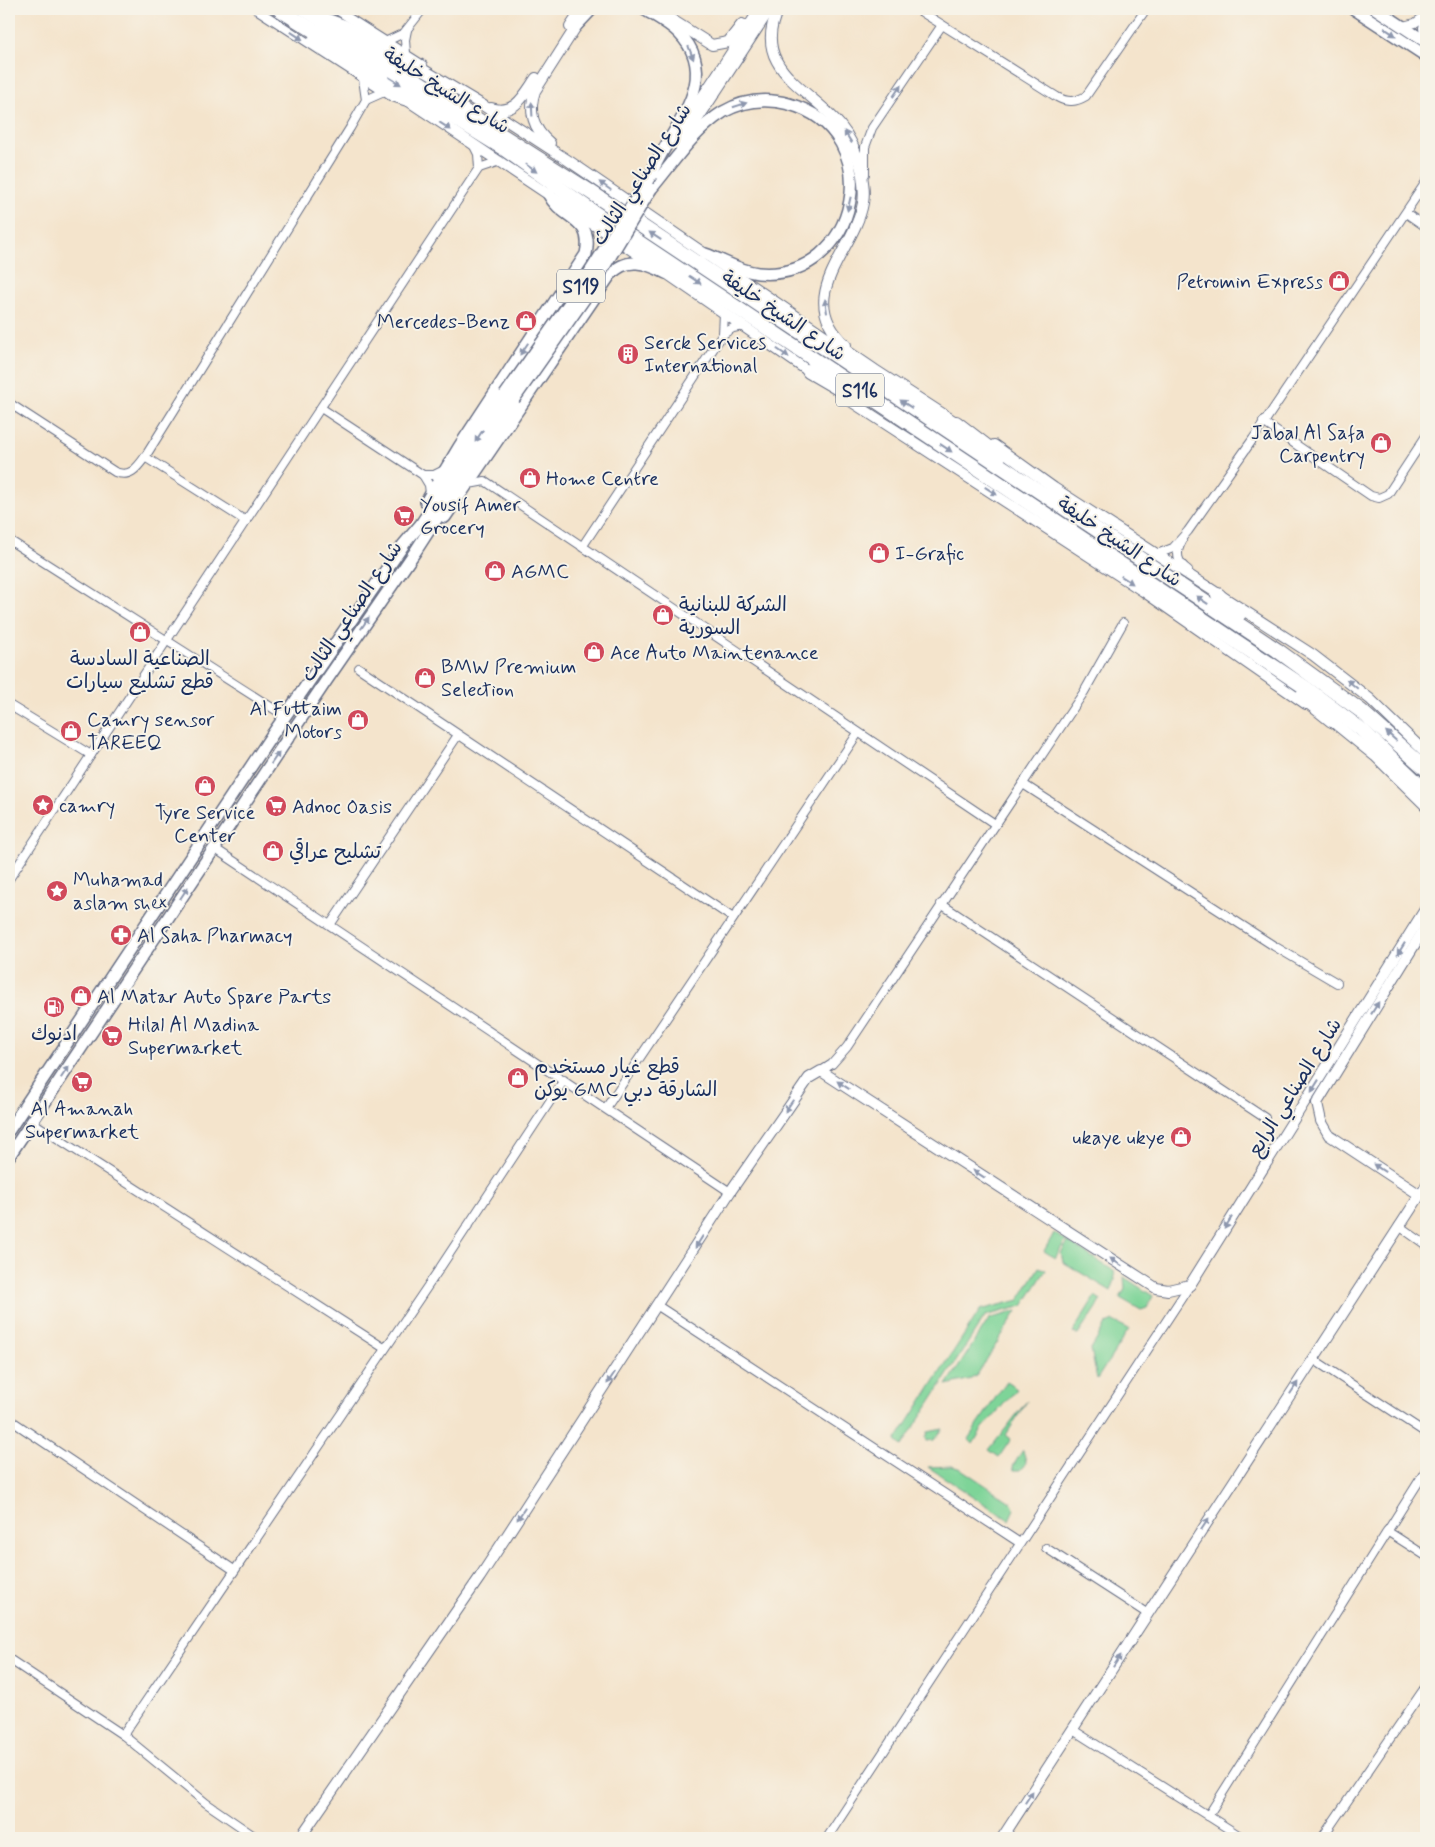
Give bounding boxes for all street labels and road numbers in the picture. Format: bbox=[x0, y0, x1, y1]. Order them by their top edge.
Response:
street label: شارع الشيخ خليفة bbox=[378, 41, 515, 141]
street label: شارع الصناعي الثالث bbox=[586, 99, 701, 253]
street label: شارع الشيخ خليفة bbox=[716, 265, 851, 368]
road number: S119 bbox=[557, 270, 605, 302]
road number: S116 bbox=[836, 374, 884, 406]
street label: شارع الشيخ خليفة bbox=[1052, 491, 1187, 594]
street label: شارع الصناعي الثالث bbox=[295, 536, 412, 689]
street label: شارع الصناعي الرابع bbox=[1242, 1013, 1351, 1164]

